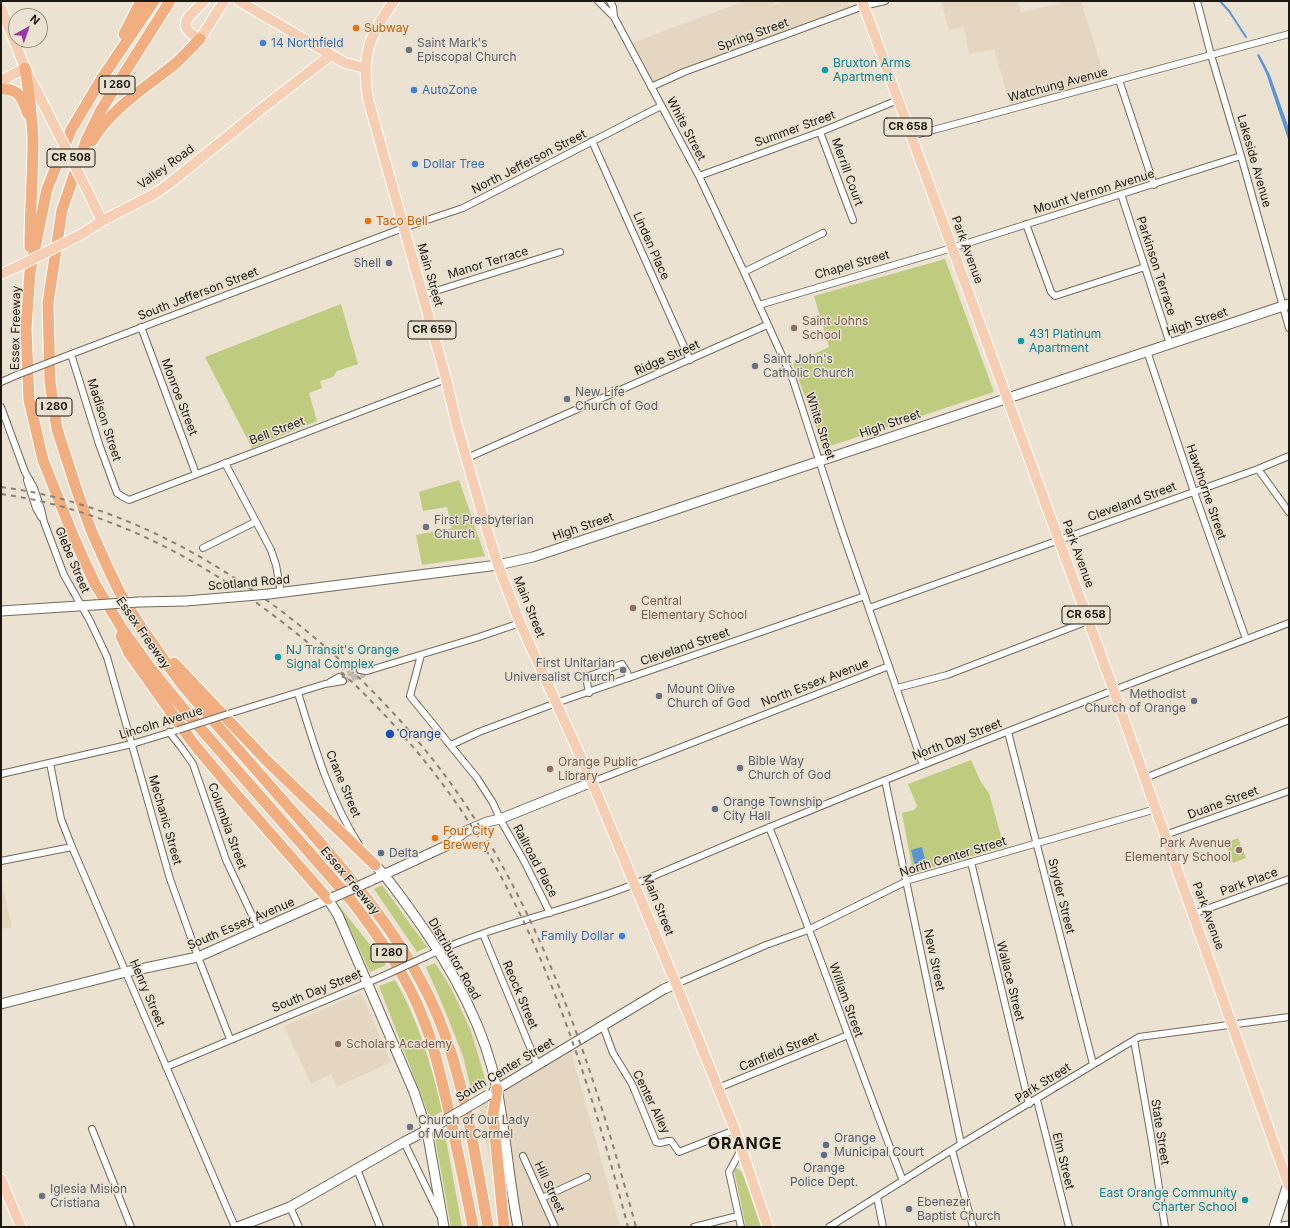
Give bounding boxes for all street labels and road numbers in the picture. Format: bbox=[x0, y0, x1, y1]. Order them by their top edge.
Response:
street label: Spring Street bbox=[716, 16, 790, 54]
street label: Watchung Avenue bbox=[1006, 65, 1110, 105]
road number: I 280 bbox=[99, 76, 135, 94]
street label: White Street bbox=[663, 95, 709, 163]
street label: Summer Street bbox=[753, 108, 837, 150]
street label: Lakeside Avenue bbox=[1234, 113, 1274, 209]
road number: CR 658 bbox=[884, 118, 932, 136]
street label: North Jefferson Street bbox=[469, 127, 589, 197]
street label: Merrill Court bbox=[828, 136, 866, 208]
street label: Valley Road bbox=[135, 142, 197, 192]
road number: CR 508 bbox=[47, 149, 95, 167]
street label: Mount Vernon Avenue bbox=[1032, 167, 1156, 217]
street label: Linden Place bbox=[630, 210, 672, 282]
street label: Park Avenue bbox=[948, 214, 986, 286]
street label: Parkinson Terrace bbox=[1133, 215, 1179, 317]
street label: Main Street bbox=[414, 242, 446, 308]
street label: Manor Terrace bbox=[446, 244, 530, 282]
street label: Chapel Street bbox=[813, 247, 891, 283]
street label: South Jefferson Street bbox=[136, 264, 260, 324]
street label: Essex Freeway bbox=[8, 286, 24, 370]
street label: High Street bbox=[1165, 305, 1229, 339]
road number: CR 659 bbox=[408, 321, 456, 339]
street label: Ridge Street bbox=[632, 337, 702, 379]
street label: Monroe Street bbox=[158, 357, 200, 437]
street label: Madison Street bbox=[84, 377, 124, 463]
street label: White Street bbox=[802, 391, 838, 461]
road number: I 280 bbox=[36, 398, 72, 416]
street label: High Street bbox=[858, 407, 922, 441]
street label: Bell Street bbox=[247, 414, 307, 448]
street label: Hawthorne Street bbox=[1183, 443, 1229, 541]
street label: Cleveland Street bbox=[1086, 479, 1178, 525]
street label: High Street bbox=[551, 510, 615, 544]
street label: Park Avenue bbox=[1059, 518, 1097, 590]
street label: Glebe Street bbox=[52, 525, 92, 595]
street label: Scotland Road bbox=[207, 572, 291, 594]
street label: Main Street bbox=[510, 574, 548, 640]
street label: Essex Freeway bbox=[113, 594, 173, 672]
road number: CR 658 bbox=[1062, 606, 1110, 624]
street label: Cleveland Street bbox=[639, 625, 731, 669]
street label: North Essex Avenue bbox=[759, 656, 871, 710]
street label: Lincoln Avenue bbox=[118, 703, 204, 743]
street label: North Day Street bbox=[910, 716, 1004, 764]
street label: Crane Street bbox=[322, 748, 364, 820]
street label: Mechanic Street bbox=[145, 774, 185, 866]
street label: Columbia Street bbox=[205, 781, 249, 871]
street label: Duane Street bbox=[1186, 784, 1260, 822]
street label: Railroad Place bbox=[510, 822, 560, 900]
street label: North Center Street bbox=[898, 834, 1008, 880]
street label: Essex Freeway bbox=[317, 844, 383, 918]
street label: Snyder Street bbox=[1045, 857, 1077, 935]
street label: Park Place bbox=[1218, 865, 1280, 899]
street label: Main Street bbox=[639, 872, 677, 938]
street label: Park Avenue bbox=[1189, 880, 1227, 952]
street label: South Essex Avenue bbox=[185, 895, 297, 953]
street label: Distributor Road bbox=[425, 916, 483, 1002]
street label: New Street bbox=[920, 928, 948, 992]
street label: Wallace Street bbox=[993, 940, 1027, 1022]
road number: I 280 bbox=[371, 944, 407, 962]
street label: Henry Street bbox=[126, 957, 168, 1029]
street label: Reock Street bbox=[499, 959, 541, 1031]
street label: William Street bbox=[826, 961, 866, 1039]
street label: South Day Street bbox=[270, 966, 364, 1016]
street label: Canfield Street bbox=[737, 1030, 821, 1074]
street label: South Center Street bbox=[453, 1035, 557, 1105]
street label: Park Street bbox=[1013, 1060, 1073, 1106]
street label: Center Alley bbox=[629, 1068, 673, 1136]
street label: State Street bbox=[1148, 1098, 1172, 1166]
street label: Elm Street bbox=[1049, 1131, 1077, 1191]
street label: Hill Street bbox=[531, 1159, 567, 1215]

